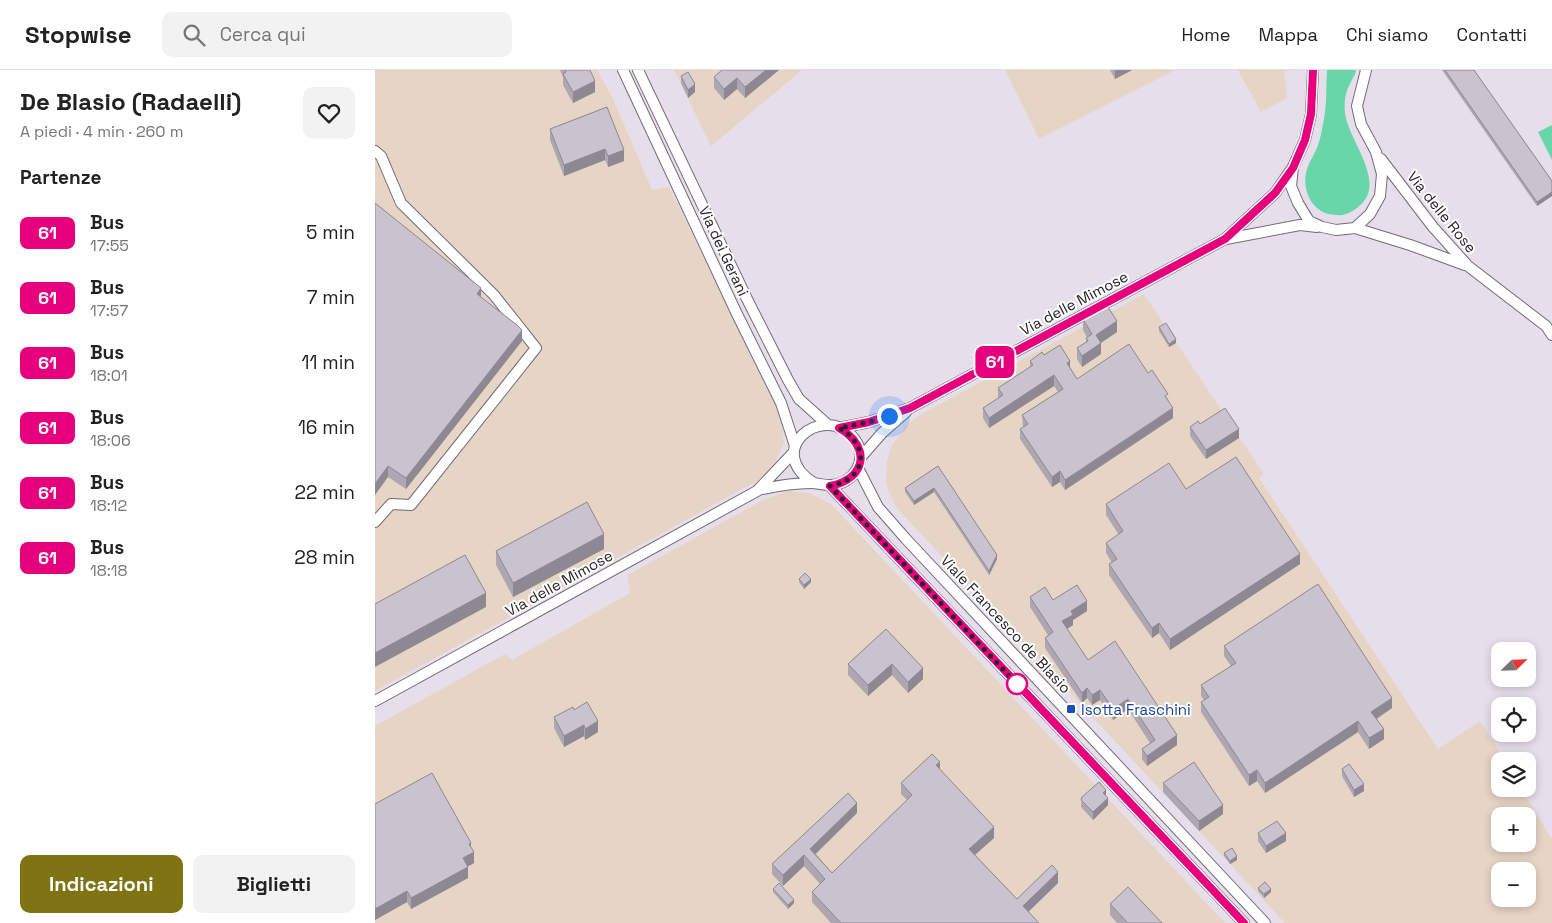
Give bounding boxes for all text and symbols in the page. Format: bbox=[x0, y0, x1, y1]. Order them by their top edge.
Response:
search box bbox=[162, 12, 512, 57]
text: Stopwise bbox=[25, 19, 132, 50]
icon: search bbox=[180, 21, 208, 49]
text: Cerca qui bbox=[220, 22, 306, 47]
text: Home bbox=[1181, 23, 1231, 46]
text: Mappa bbox=[1259, 23, 1318, 46]
text: Chi siamo bbox=[1346, 23, 1428, 46]
text: Contatti bbox=[1456, 23, 1527, 46]
text: De Blasio (Radaelli) bbox=[20, 86, 241, 117]
button: heart bbox=[303, 87, 355, 139]
text: A piedi · 4 min · 260 m bbox=[20, 121, 184, 142]
text: Partenze bbox=[20, 165, 101, 190]
street label: Via delle Rose bbox=[1403, 167, 1481, 257]
street label: Via dei Gerani bbox=[695, 203, 753, 299]
text: Bus bbox=[90, 210, 124, 235]
text: 5 min bbox=[306, 220, 355, 245]
text: 61 bbox=[38, 221, 57, 244]
text: 17:55 bbox=[90, 235, 129, 256]
street label: Via delle Mimose bbox=[1017, 266, 1131, 339]
text: Bus bbox=[90, 275, 124, 300]
text: 7 min bbox=[307, 285, 355, 310]
text: 61 bbox=[38, 286, 57, 309]
text: 17:57 bbox=[90, 300, 128, 321]
text: Bus bbox=[90, 340, 124, 365]
line badge: 61 bbox=[973, 346, 1017, 378]
text: 11 min bbox=[302, 350, 355, 375]
text: 61 bbox=[985, 350, 1005, 373]
text: 61 bbox=[38, 351, 57, 374]
text: 18:01 bbox=[90, 365, 128, 386]
your location bbox=[877, 404, 902, 429]
text: Bus bbox=[90, 405, 124, 430]
text: 16 min bbox=[298, 415, 355, 440]
text: 61 bbox=[38, 416, 57, 439]
text: 18:06 bbox=[90, 430, 131, 451]
text: Bus bbox=[90, 470, 124, 495]
text: 22 min bbox=[295, 480, 355, 505]
text: 61 bbox=[38, 481, 57, 504]
text: 18:12 bbox=[90, 495, 127, 516]
text: Bus bbox=[90, 535, 124, 560]
text: 28 min bbox=[294, 545, 355, 570]
text: 61 bbox=[38, 546, 57, 569]
street label: Via delle Mimose bbox=[502, 546, 616, 620]
street label: Viale Francesco de Blasio bbox=[937, 551, 1075, 697]
text: 18:18 bbox=[90, 560, 127, 581]
north arrow bbox=[1491, 642, 1536, 688]
map controls bbox=[1491, 642, 1536, 907]
unlabelled marker bbox=[1006, 673, 1028, 695]
button: locate bbox=[1491, 697, 1536, 742]
place label: Isotta Fraschini bbox=[1081, 700, 1191, 719]
marker: Isotta Fraschini bbox=[1065, 703, 1077, 715]
button: layers bbox=[1491, 752, 1536, 797]
button: + bbox=[1491, 807, 1536, 852]
button: Indicazioni bbox=[20, 855, 183, 913]
button: Biglietti bbox=[193, 855, 355, 913]
button: − bbox=[1491, 862, 1536, 907]

